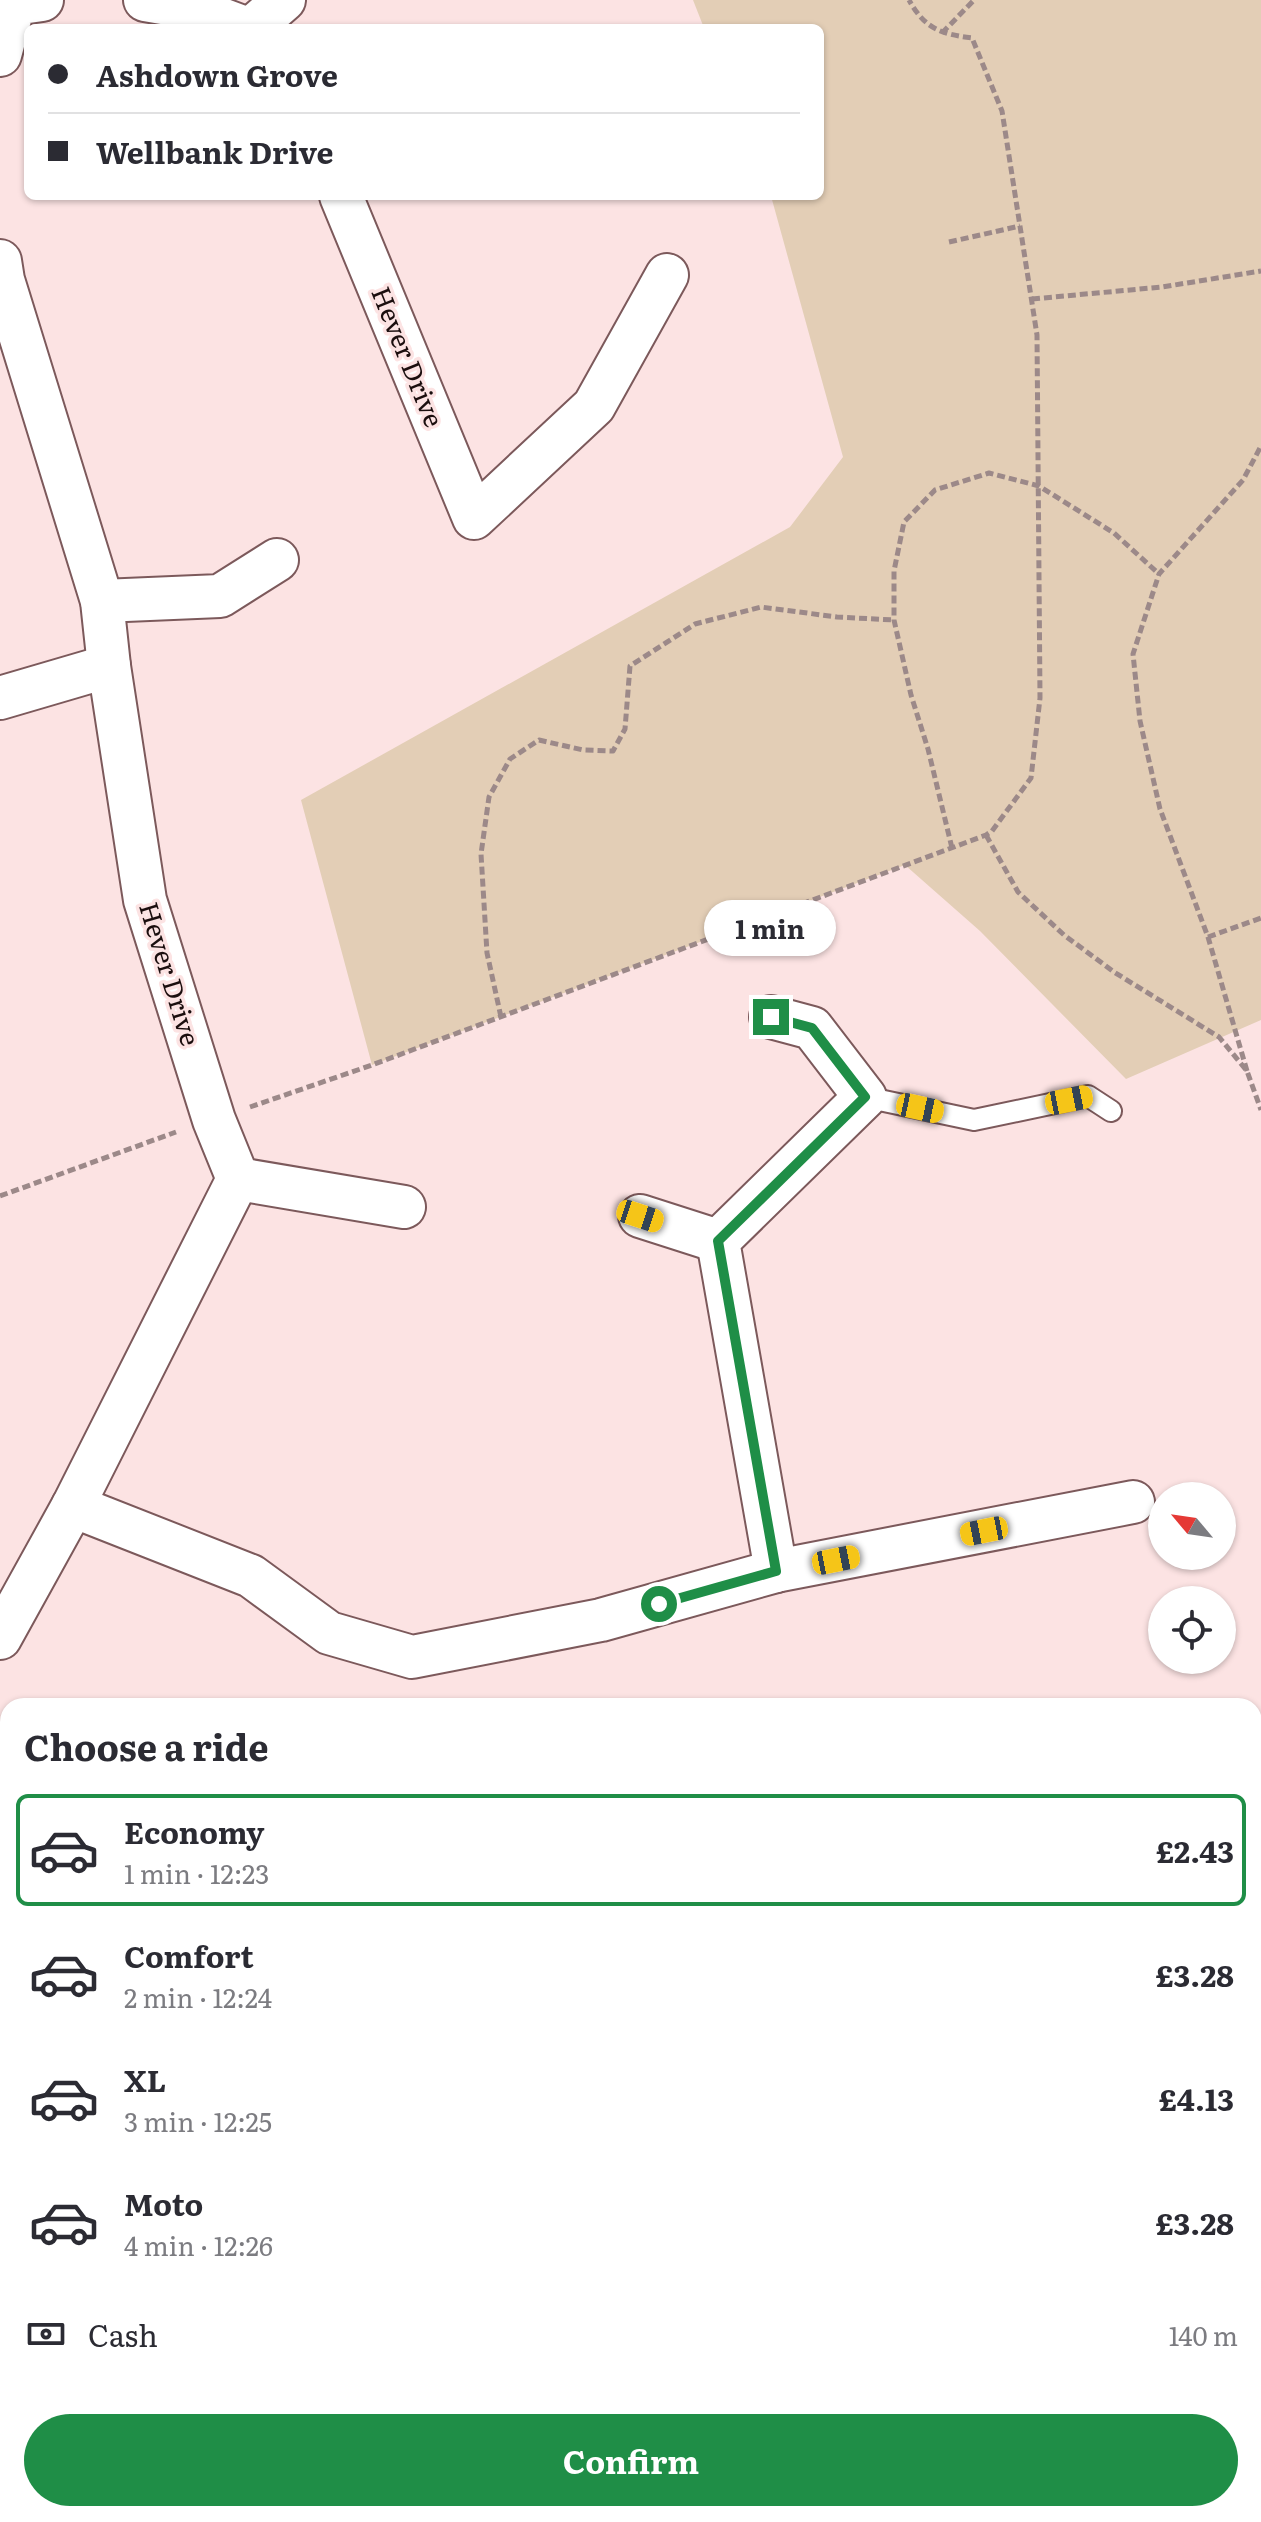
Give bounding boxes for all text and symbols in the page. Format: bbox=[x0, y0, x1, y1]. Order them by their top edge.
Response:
text: Ashdown Grove bbox=[96, 52, 338, 96]
text: Wellbank Drive bbox=[96, 129, 333, 173]
street label: Hever Drive bbox=[363, 280, 455, 432]
street label: Hever Drive bbox=[131, 897, 212, 1050]
callout: 1 min bbox=[705, 901, 837, 957]
text: 1 min bbox=[735, 908, 805, 947]
route end bbox=[753, 999, 789, 1035]
car bbox=[1043, 1084, 1095, 1116]
car bbox=[894, 1091, 946, 1125]
car bbox=[613, 1197, 667, 1235]
north arrow bbox=[1148, 1482, 1236, 1570]
map controls bbox=[1148, 1482, 1236, 1674]
car bbox=[958, 1515, 1010, 1547]
car bbox=[810, 1544, 862, 1576]
route start bbox=[641, 1586, 677, 1622]
button: locate bbox=[1148, 1586, 1236, 1674]
text: Choose a ride bbox=[24, 1719, 269, 1772]
text: Economy bbox=[124, 1809, 264, 1853]
icon: car bbox=[28, 1814, 100, 1886]
text: £2.43 bbox=[1156, 1828, 1234, 1872]
text: 1 min · 12:23 bbox=[124, 1853, 269, 1892]
text: Comfort bbox=[124, 1933, 254, 1977]
icon: car bbox=[28, 1938, 100, 2010]
text: £3.28 bbox=[1156, 1952, 1234, 1996]
text: 2 min · 12:24 bbox=[124, 1977, 272, 2016]
text: XL bbox=[124, 2057, 166, 2101]
icon: car bbox=[28, 2062, 100, 2134]
text: £4.13 bbox=[1159, 2076, 1234, 2120]
text: 3 min · 12:25 bbox=[124, 2101, 272, 2140]
text: Moto bbox=[124, 2181, 203, 2225]
icon: car bbox=[28, 2186, 100, 2258]
text: £3.28 bbox=[1156, 2200, 1234, 2244]
text: 4 min · 12:26 bbox=[124, 2225, 273, 2264]
icon: cash bbox=[24, 2312, 68, 2356]
text: Cash bbox=[88, 2312, 158, 2356]
text: 140 m bbox=[1169, 2315, 1238, 2354]
button: Confirm bbox=[24, 2414, 1238, 2506]

